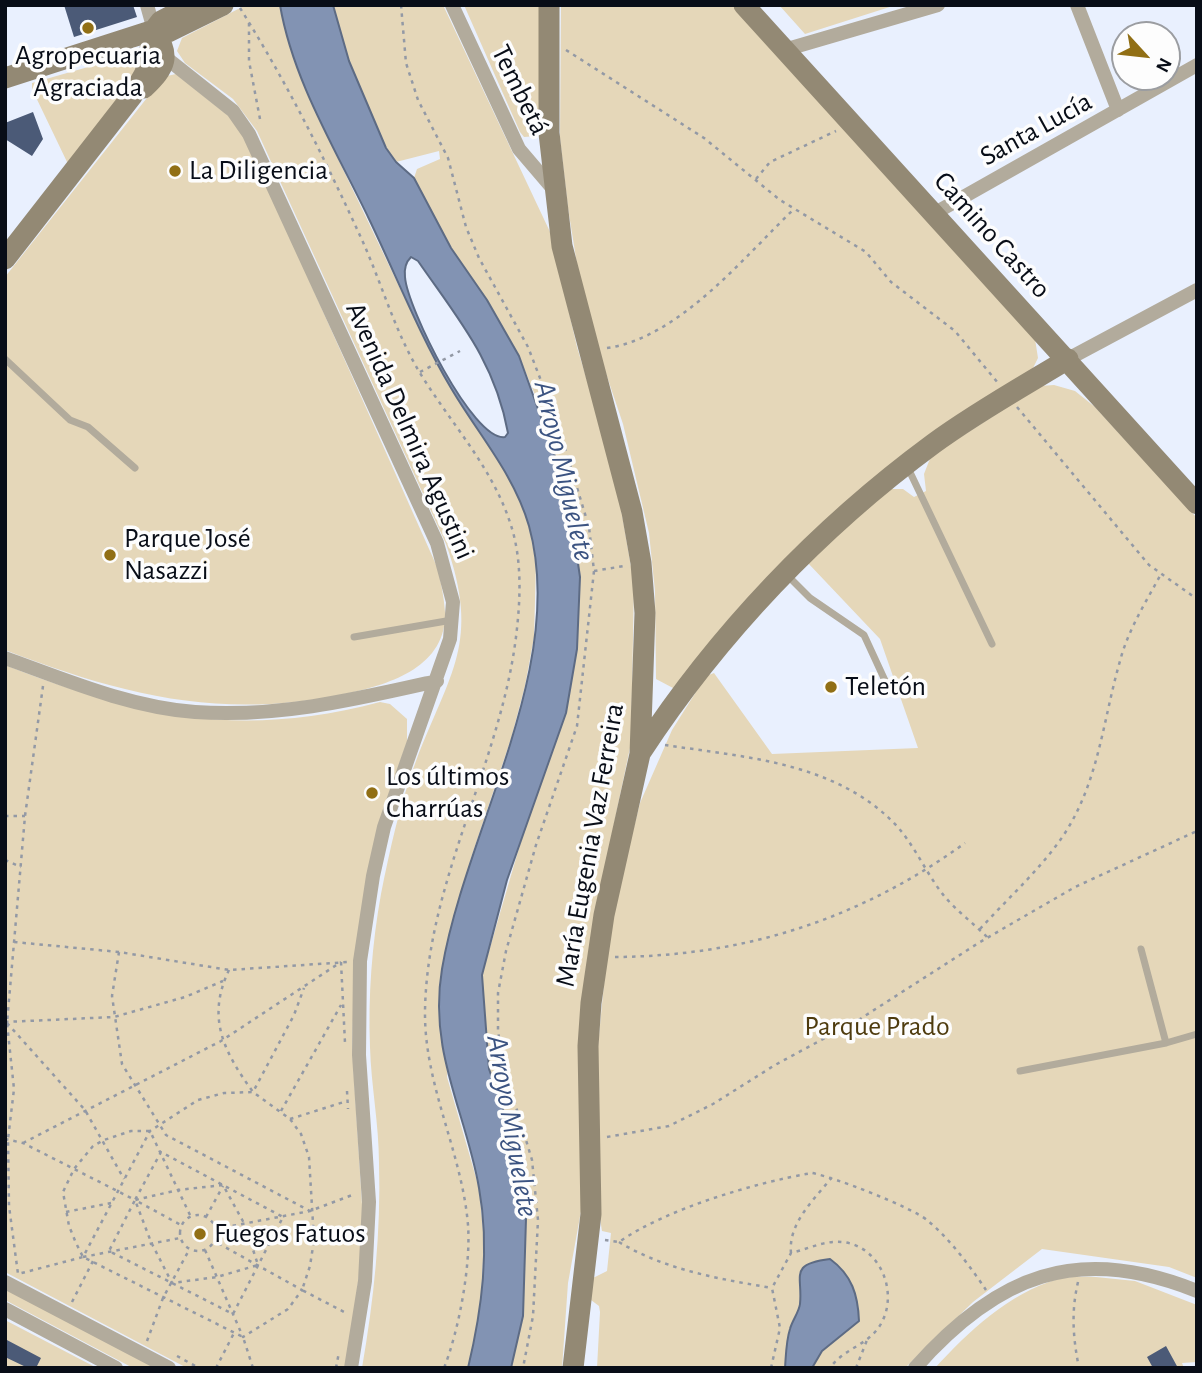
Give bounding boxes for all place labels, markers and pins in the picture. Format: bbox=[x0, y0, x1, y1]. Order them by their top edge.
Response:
marker: Agropecuaria Agraciada bbox=[80, 20, 96, 36]
place label: Agropecuaria Agraciada bbox=[15, 39, 161, 105]
place label: La Diligencia bbox=[189, 154, 328, 188]
marker: La Diligencia bbox=[167, 163, 183, 179]
place label: Parque José Nasazzi bbox=[124, 522, 251, 588]
marker: Parque José Nasazzi bbox=[102, 547, 118, 563]
place label: Teletón bbox=[845, 670, 926, 704]
marker: Teletón bbox=[823, 679, 839, 695]
place label: Los últimos Charrúas bbox=[386, 760, 509, 826]
marker: Los últimos Charrúas bbox=[364, 785, 380, 801]
place label: Fuegos Fatuos bbox=[214, 1217, 366, 1251]
marker: Fuegos Fatuos bbox=[192, 1226, 208, 1242]

